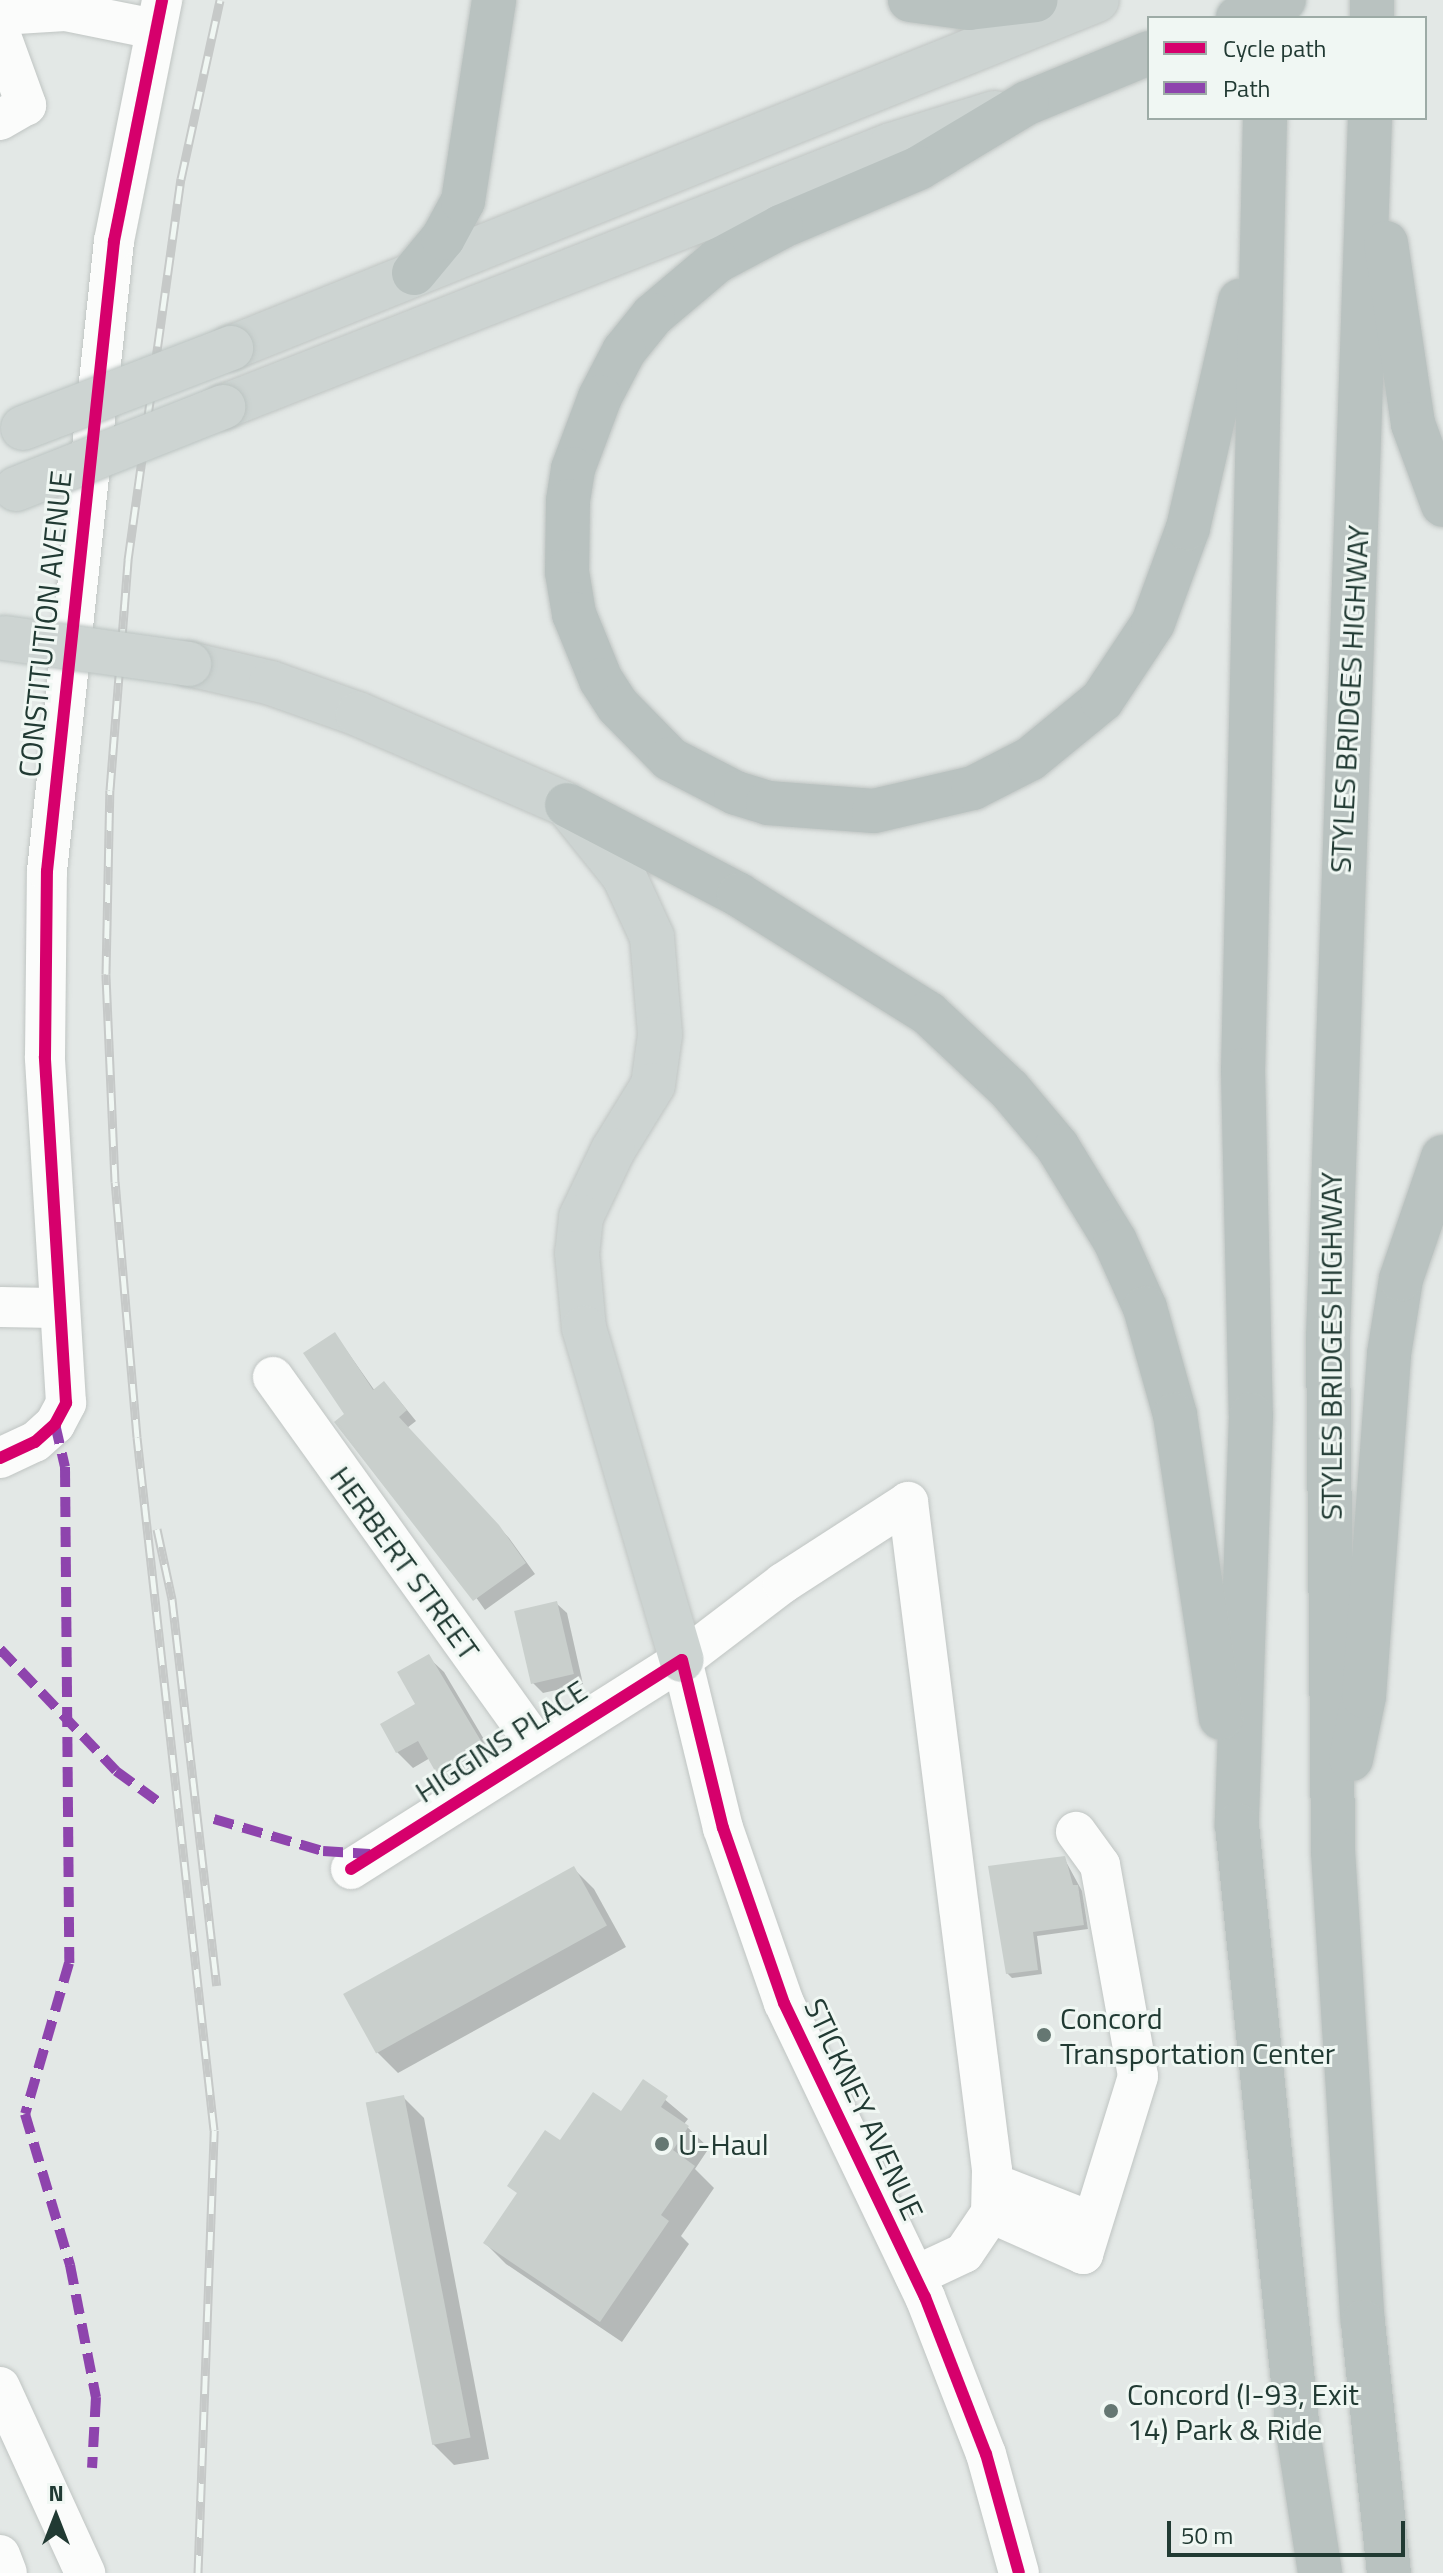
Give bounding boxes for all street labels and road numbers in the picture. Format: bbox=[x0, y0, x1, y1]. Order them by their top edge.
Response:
street label: CONSTITUTION AVENUE bbox=[11, 469, 79, 779]
street label: STYLES BRIDGES HIGHWAY bbox=[1322, 524, 1376, 874]
street label: STYLES BRIDGES HIGHWAY bbox=[1313, 1172, 1349, 1520]
street label: HERBERT STREET bbox=[323, 1459, 487, 1667]
street label: HIGGINS PLACE bbox=[408, 1672, 594, 1810]
street label: STICKNEY AVENUE bbox=[797, 1993, 931, 2225]

